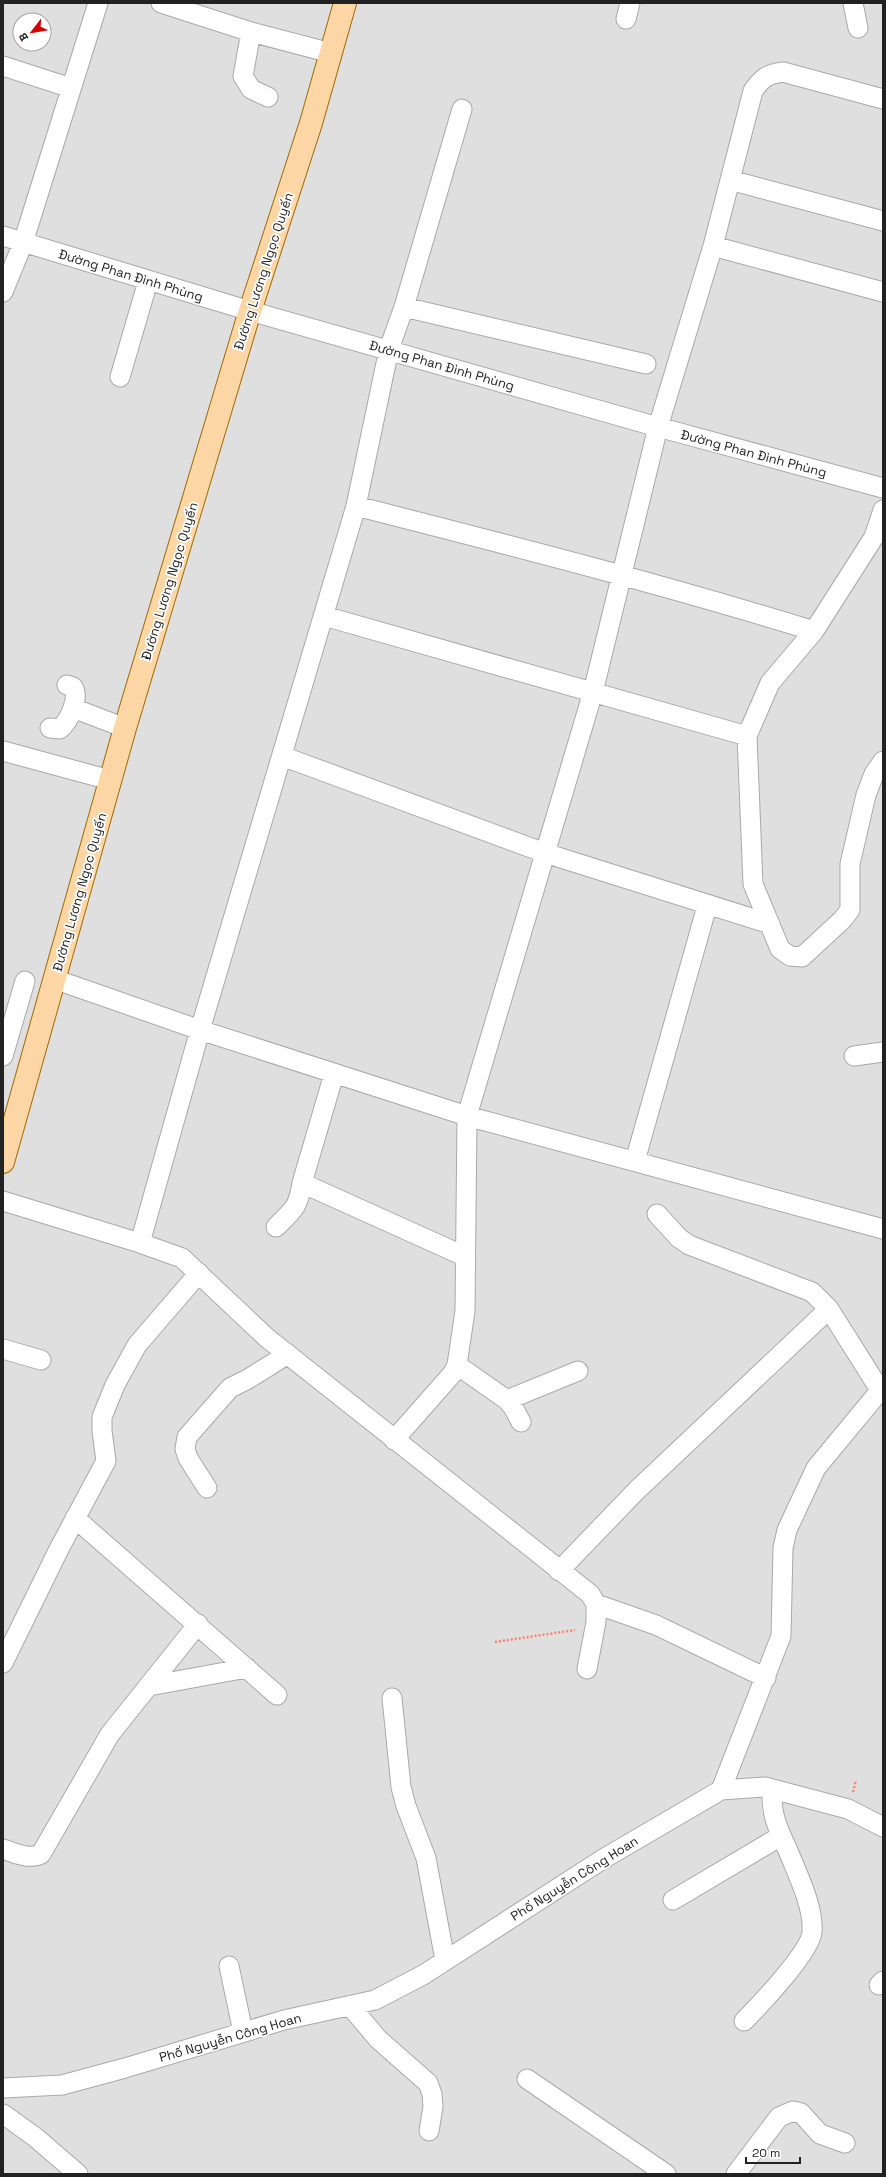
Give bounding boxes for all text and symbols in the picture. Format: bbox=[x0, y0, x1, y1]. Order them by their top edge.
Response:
north arrow bbox=[12, 12, 52, 52]
text: B bbox=[16, 30, 31, 44]
street label: Đường Lương Ngọc Quyến bbox=[230, 190, 297, 352]
street label: Đường Phan Đình Phùng bbox=[56, 245, 205, 306]
street label: Đường Phan Đình Phùng bbox=[367, 337, 516, 394]
street label: Đường Phan Đình Phùng bbox=[679, 426, 829, 481]
street label: Đường Lương Ngọc Quyến bbox=[137, 500, 202, 662]
street label: Đường Lương Ngọc Quyến bbox=[49, 811, 110, 973]
street label: Phố Nguyễn Công Hoan bbox=[507, 1832, 641, 1925]
street label: Phố Nguyễn Công Hoan bbox=[157, 2009, 303, 2066]
scale bar bbox=[746, 2139, 800, 2165]
text: 20 m bbox=[752, 2145, 780, 2161]

